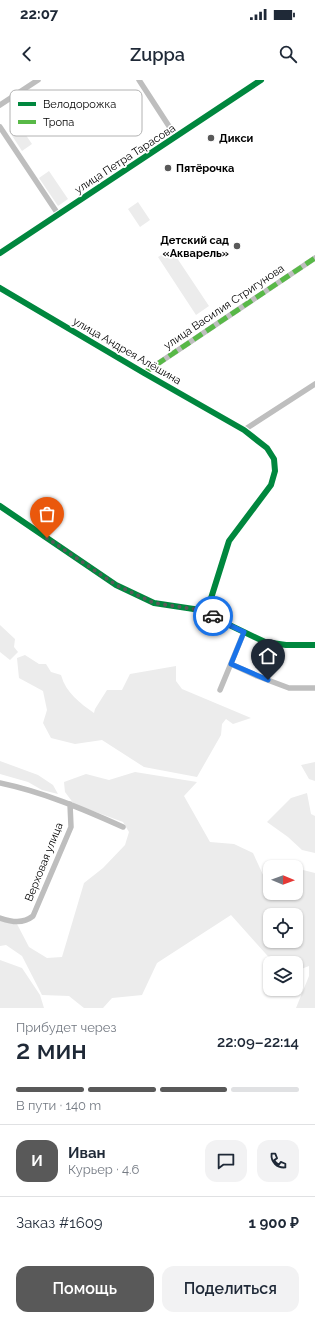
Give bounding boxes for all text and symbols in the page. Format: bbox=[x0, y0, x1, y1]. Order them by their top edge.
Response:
text: 22:07 bbox=[20, 5, 58, 23]
icon: back bbox=[16, 43, 38, 65]
icon: search bbox=[277, 43, 299, 65]
text: Zuppa bbox=[130, 44, 185, 65]
legend bbox=[10, 90, 142, 136]
text: Велодорожка bbox=[43, 98, 116, 111]
text: Тропа bbox=[43, 116, 74, 129]
street label: улица Петра Тарасова bbox=[72, 122, 178, 196]
place label: Дикси bbox=[219, 132, 254, 145]
marker: Дикси bbox=[206, 133, 216, 143]
place label: Пятёрочка bbox=[176, 162, 234, 175]
marker: Пятёрочка bbox=[163, 163, 173, 173]
place label: Детский сад «Акварель» bbox=[160, 234, 229, 260]
marker: Детский сад «Акварель» bbox=[232, 241, 242, 251]
street label: улица Василия Стригунова bbox=[161, 262, 287, 352]
street label: улица Андрея Алёшина bbox=[70, 315, 184, 387]
pin bbox=[30, 497, 64, 538]
icon: bag bbox=[36, 503, 58, 525]
courier bbox=[193, 596, 233, 636]
icon: car bbox=[202, 605, 224, 627]
pin bbox=[251, 639, 285, 680]
icon: home bbox=[257, 645, 279, 667]
street label: Верховая улица bbox=[22, 821, 66, 903]
north arrow bbox=[263, 860, 303, 900]
map controls bbox=[263, 860, 303, 996]
button: locate bbox=[263, 908, 303, 948]
button: layers bbox=[263, 956, 303, 996]
text: Прибудет через bbox=[16, 1020, 116, 1035]
text: 22:09–22:14 bbox=[217, 1033, 299, 1051]
text: 2 мин bbox=[16, 1035, 87, 1065]
text: В пути · 140 m bbox=[16, 1098, 101, 1113]
button: chat bbox=[205, 1140, 247, 1182]
button: phone bbox=[257, 1140, 299, 1182]
text: Иван bbox=[68, 1144, 106, 1162]
text: И bbox=[31, 1152, 43, 1170]
text: Курьер · 4.6 bbox=[68, 1162, 139, 1177]
text: Заказ #1609 bbox=[16, 1214, 103, 1232]
text: 1 900 ₽ bbox=[248, 1214, 299, 1232]
button: Помощь bbox=[16, 1266, 154, 1312]
button: Поделиться bbox=[162, 1266, 299, 1312]

